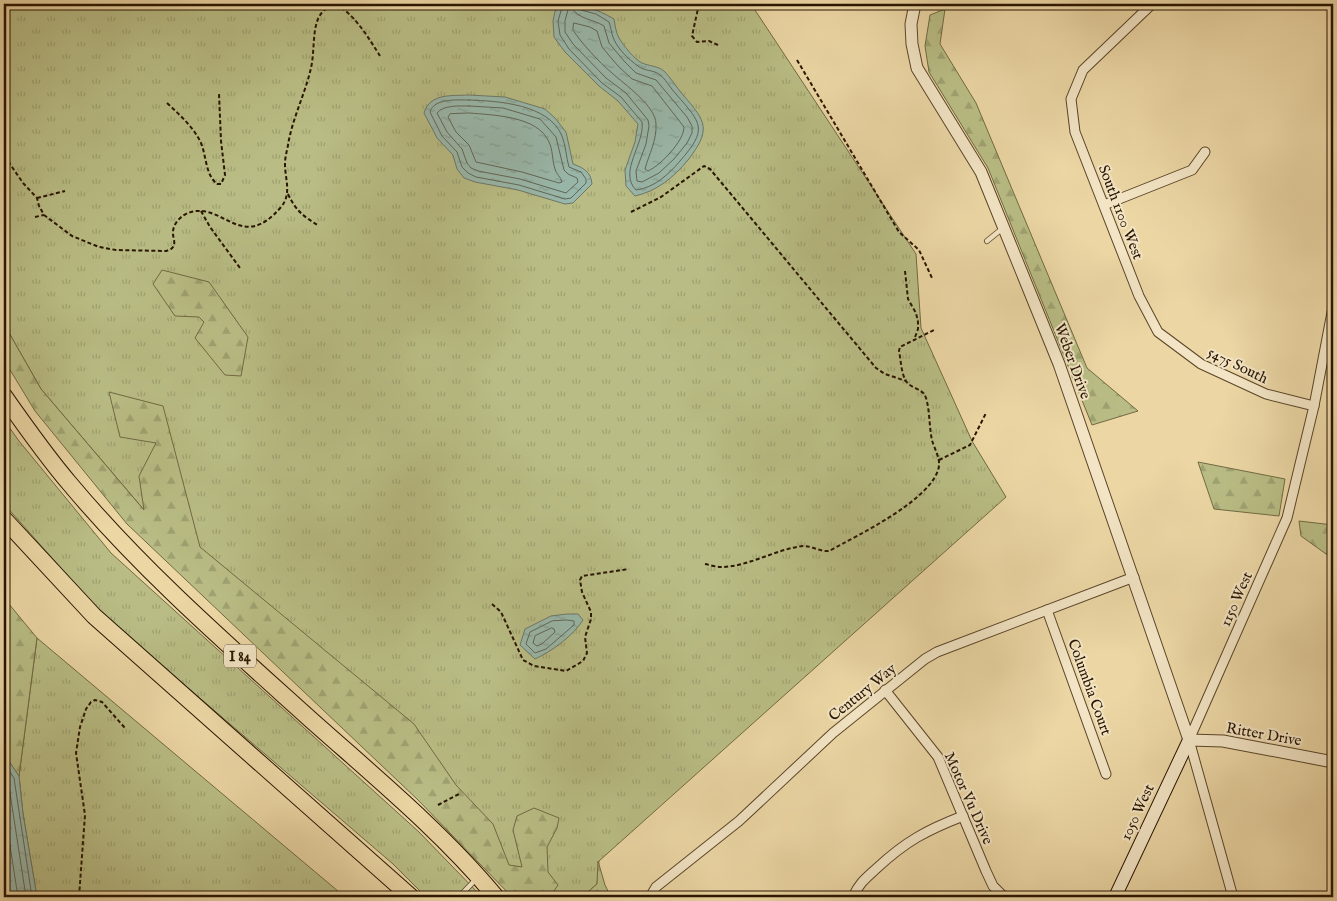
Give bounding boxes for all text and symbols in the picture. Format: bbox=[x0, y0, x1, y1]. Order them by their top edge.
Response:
street label: South 1100 West bbox=[1094, 162, 1147, 262]
street label: Weber Drive bbox=[1050, 321, 1095, 402]
street label: 5475 South bbox=[1205, 343, 1271, 388]
street label: 1150 West bbox=[1216, 569, 1257, 630]
street label: Columbia Court bbox=[1063, 636, 1116, 738]
road number: I 84 bbox=[224, 644, 256, 668]
street label: Century Way bbox=[825, 659, 901, 725]
street label: Ritter Drive bbox=[1225, 719, 1303, 750]
street label: Motor Vu Drive bbox=[940, 749, 997, 848]
street label: 1050 West bbox=[1116, 781, 1159, 843]

